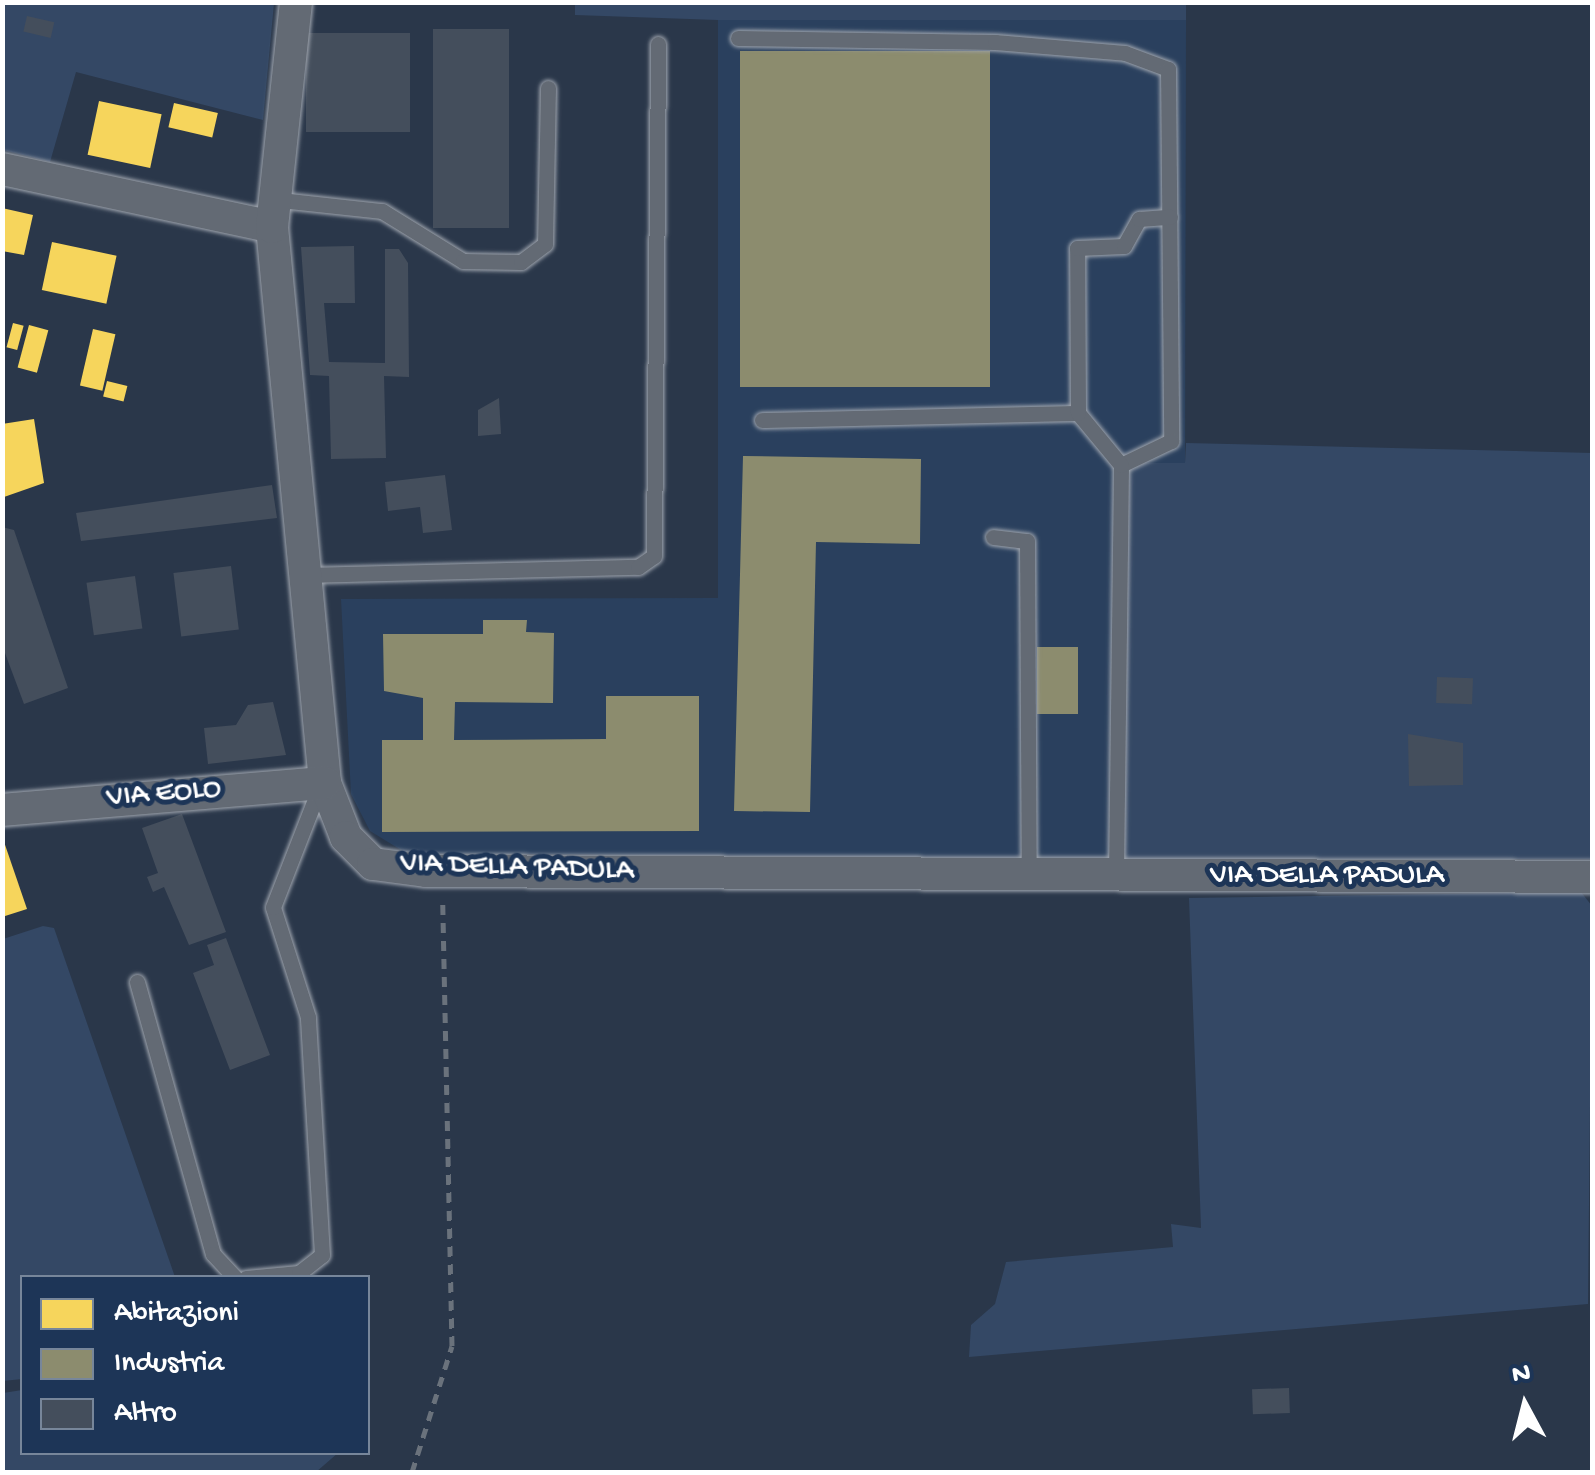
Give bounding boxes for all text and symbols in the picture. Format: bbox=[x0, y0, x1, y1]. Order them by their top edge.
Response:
street label: VIA EOLO bbox=[105, 772, 223, 818]
street label: VIA DELLA PADULA bbox=[400, 847, 634, 891]
street label: VIA DELLA PADULA bbox=[1210, 859, 1444, 895]
legend bbox=[20, 1275, 370, 1455]
text: Abitazioni bbox=[114, 1297, 239, 1332]
text: Industria bbox=[114, 1347, 224, 1382]
north arrow bbox=[1475, 1355, 1575, 1455]
text: N bbox=[1510, 1357, 1532, 1392]
text: Altro bbox=[114, 1397, 177, 1432]

